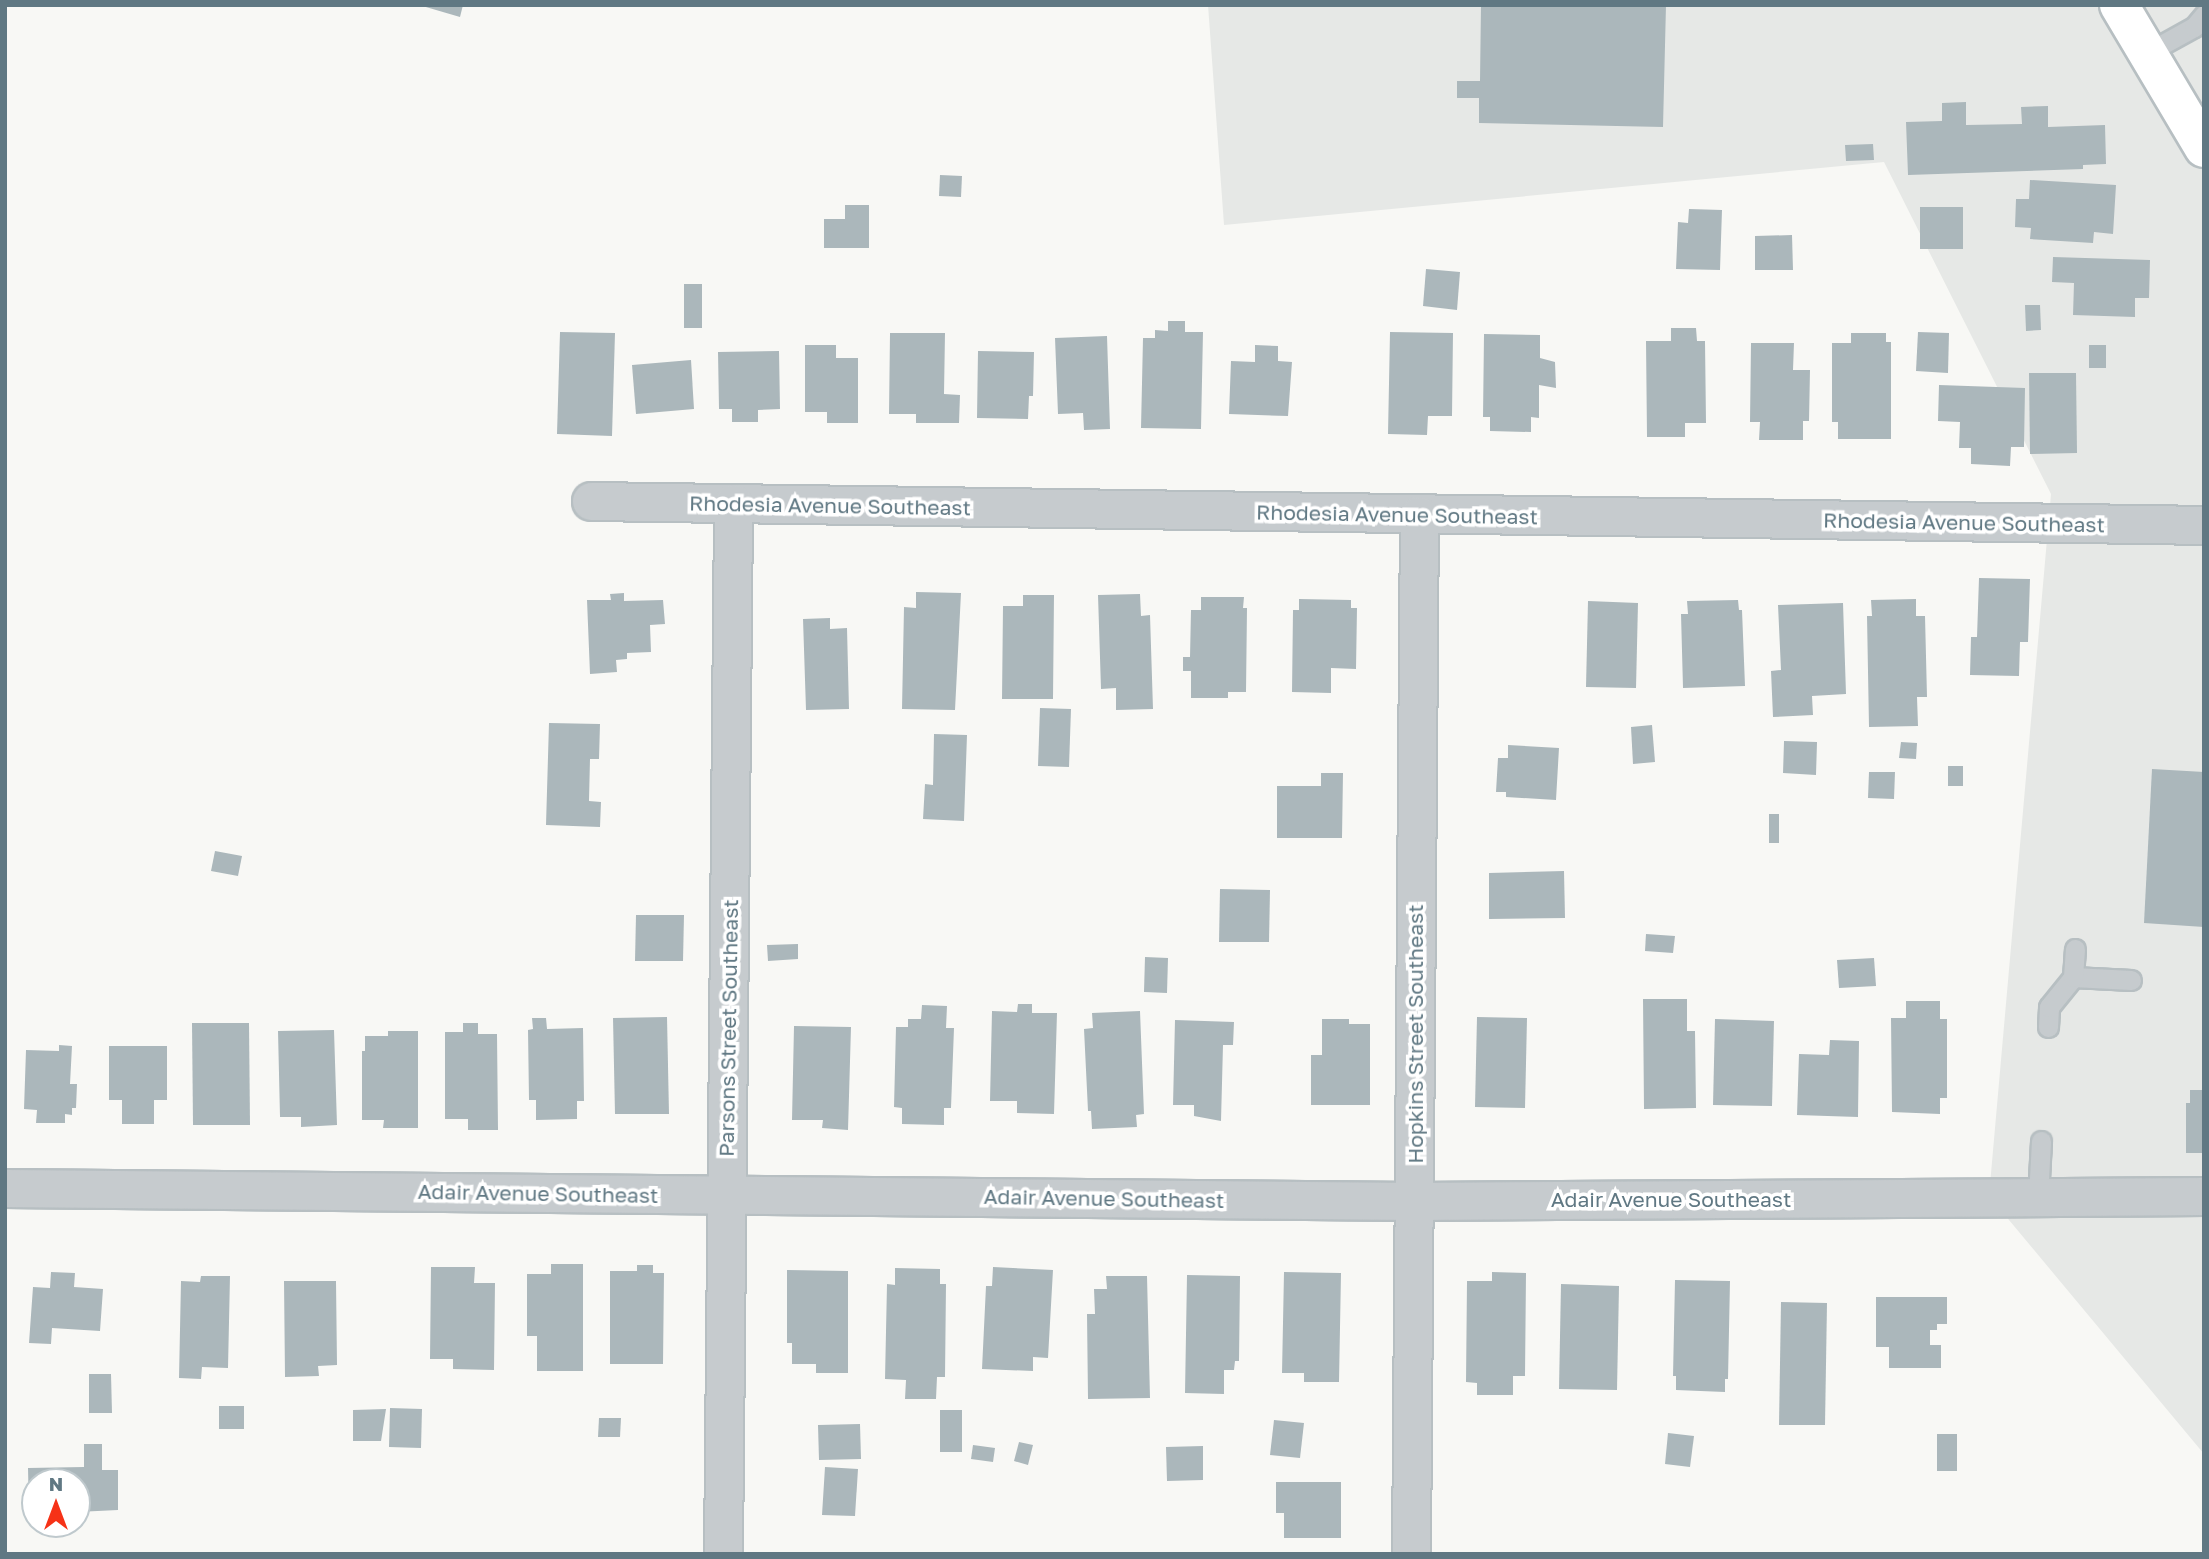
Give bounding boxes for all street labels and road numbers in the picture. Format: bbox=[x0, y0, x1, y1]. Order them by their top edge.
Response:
street label: Rhodesia Avenue Southeast bbox=[689, 490, 971, 520]
street label: Rhodesia Avenue Southeast bbox=[1256, 499, 1538, 529]
street label: Rhodesia Avenue Southeast bbox=[1823, 507, 2105, 537]
street label: Parsons Street Southeast bbox=[713, 899, 743, 1157]
street label: Hopkins Street Southeast bbox=[1402, 904, 1428, 1164]
street label: Adair Avenue Southeast bbox=[417, 1178, 659, 1208]
street label: Adair Avenue Southeast bbox=[983, 1183, 1225, 1213]
street label: Adair Avenue Southeast bbox=[1551, 1186, 1791, 1212]

